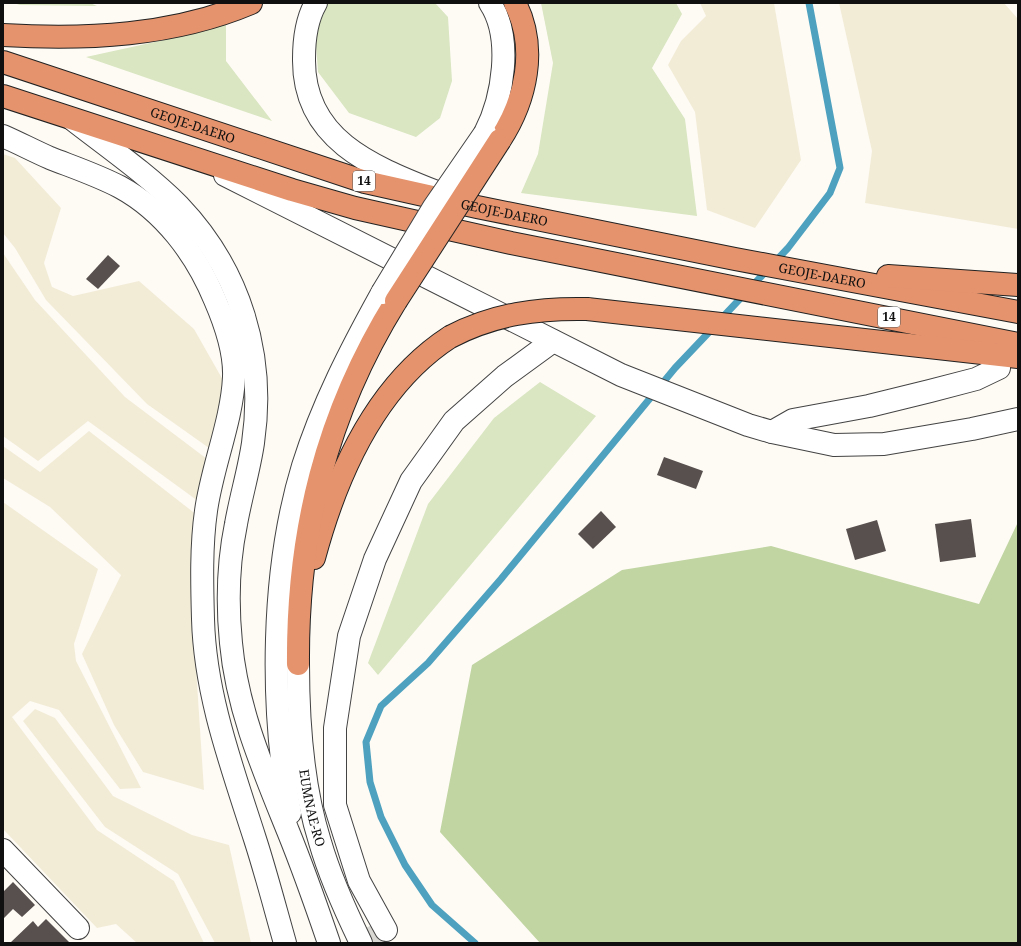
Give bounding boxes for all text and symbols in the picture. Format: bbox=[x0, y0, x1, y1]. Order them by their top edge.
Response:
street label: GEOJE-DAERO bbox=[148, 102, 238, 147]
road number: 14 bbox=[353, 171, 375, 191]
street label: GEOJE-DAERO bbox=[459, 195, 549, 230]
street label: GEOJE-DAERO bbox=[777, 258, 867, 292]
road number: 14 bbox=[878, 307, 900, 327]
street label: EUMNAE-RO bbox=[295, 768, 330, 849]

